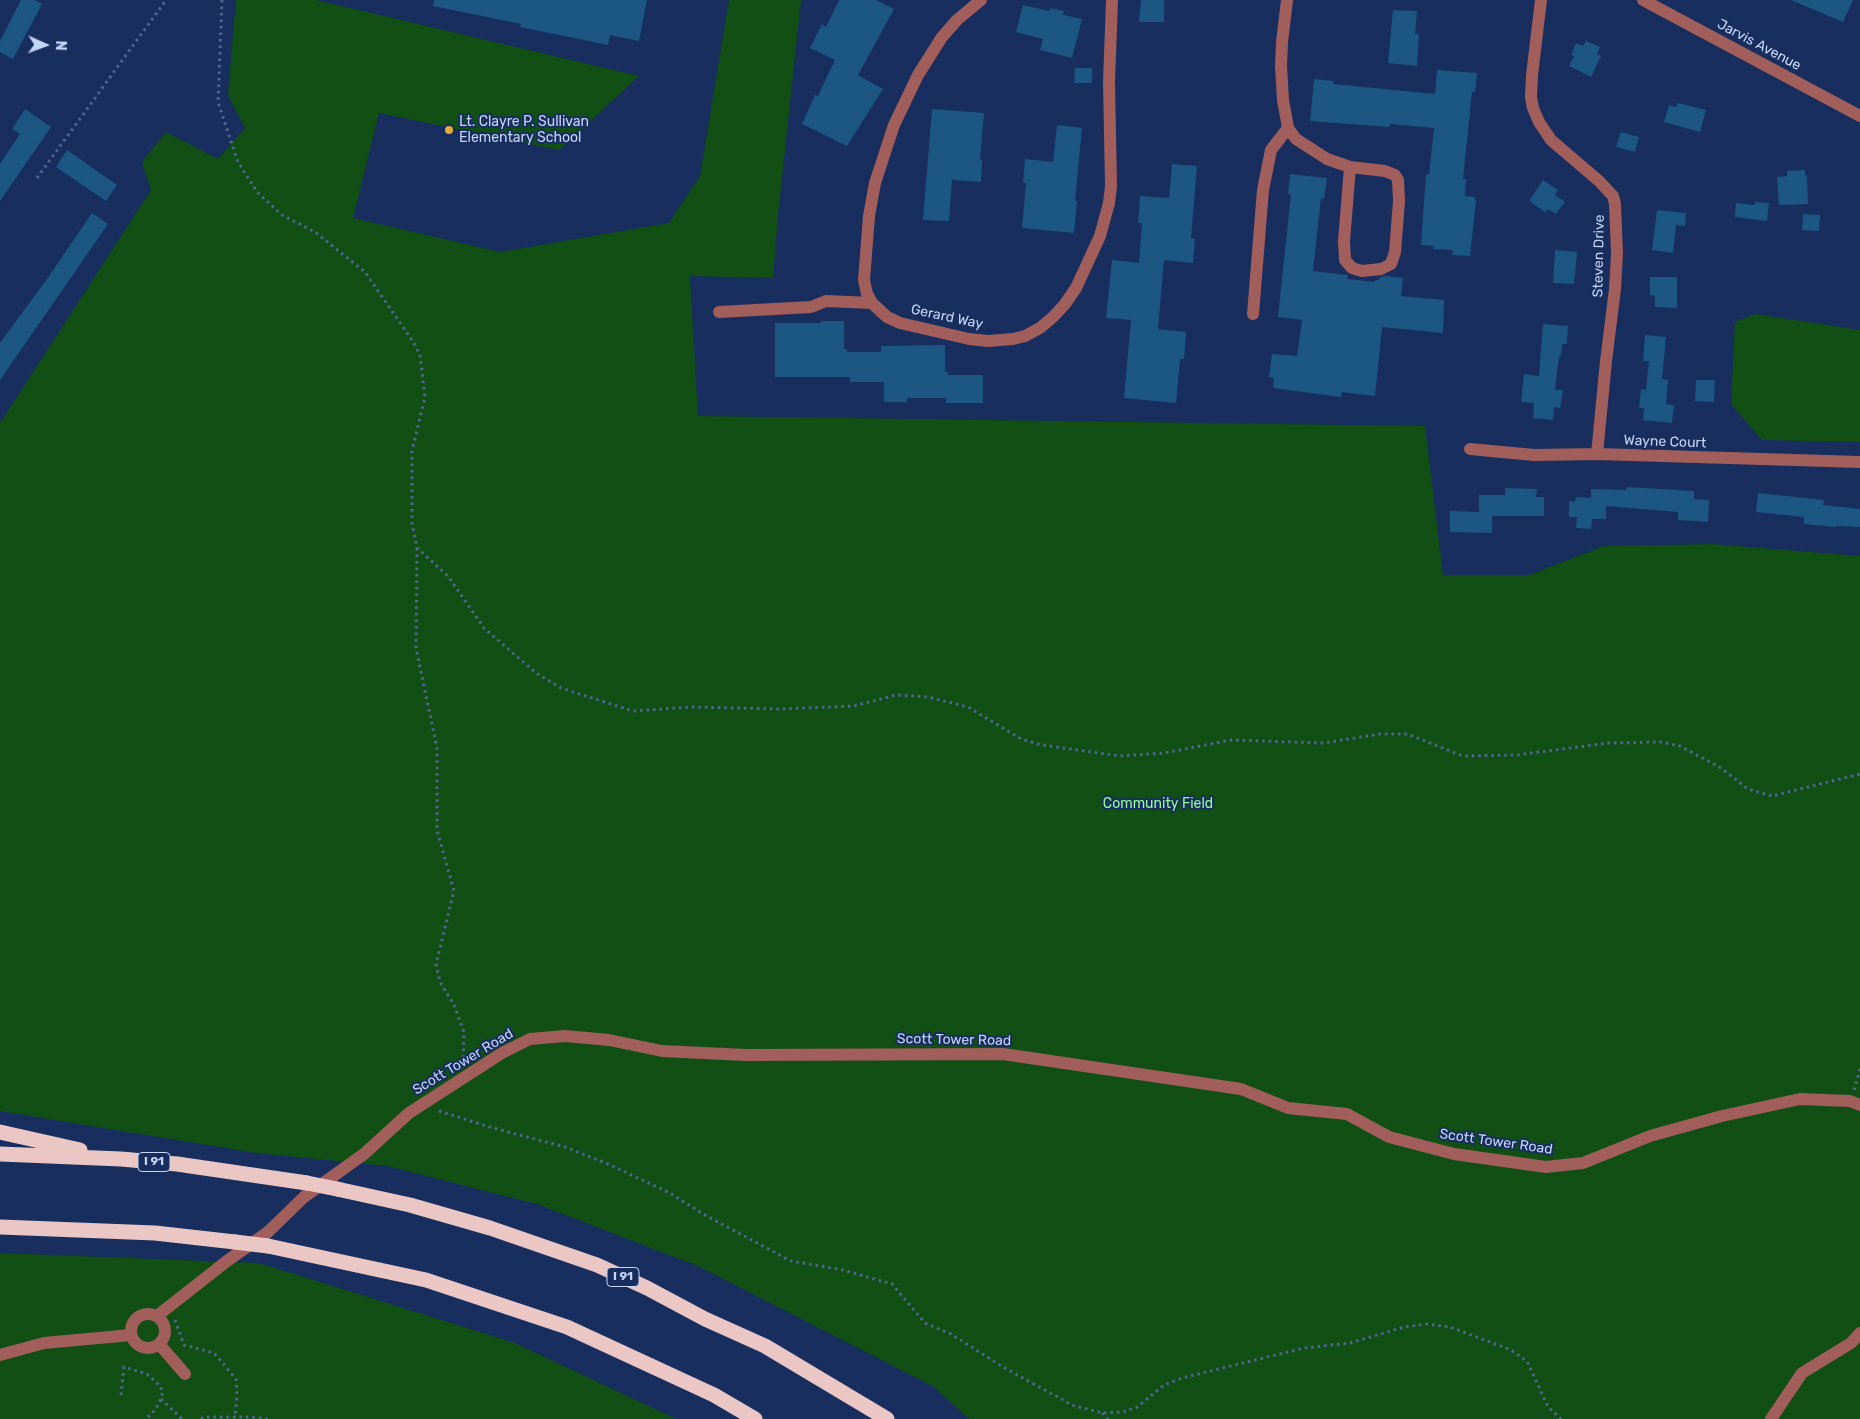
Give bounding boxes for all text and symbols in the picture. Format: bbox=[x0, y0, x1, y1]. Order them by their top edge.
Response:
street label: Jarvis Avenue bbox=[1714, 16, 1804, 74]
north arrow bbox=[20, 20, 70, 70]
text: N bbox=[52, 40, 69, 51]
place label: Lt. Clayre P. Sullivan Elementary School bbox=[459, 114, 589, 146]
marker: Lt. Clayre P. Sullivan Elementary School bbox=[443, 124, 455, 136]
street label: Steven Drive bbox=[1590, 215, 1608, 297]
street label: Gerard Way bbox=[909, 301, 985, 333]
street label: Wayne Court bbox=[1623, 432, 1707, 452]
park label: Community Field bbox=[1103, 796, 1213, 812]
street label: Scott Tower Road bbox=[410, 1025, 516, 1099]
street label: Scott Tower Road bbox=[897, 1031, 1011, 1049]
street label: Scott Tower Road bbox=[1438, 1126, 1554, 1158]
road number: I 91 bbox=[138, 1152, 170, 1172]
road number: I 91 bbox=[607, 1268, 639, 1286]

